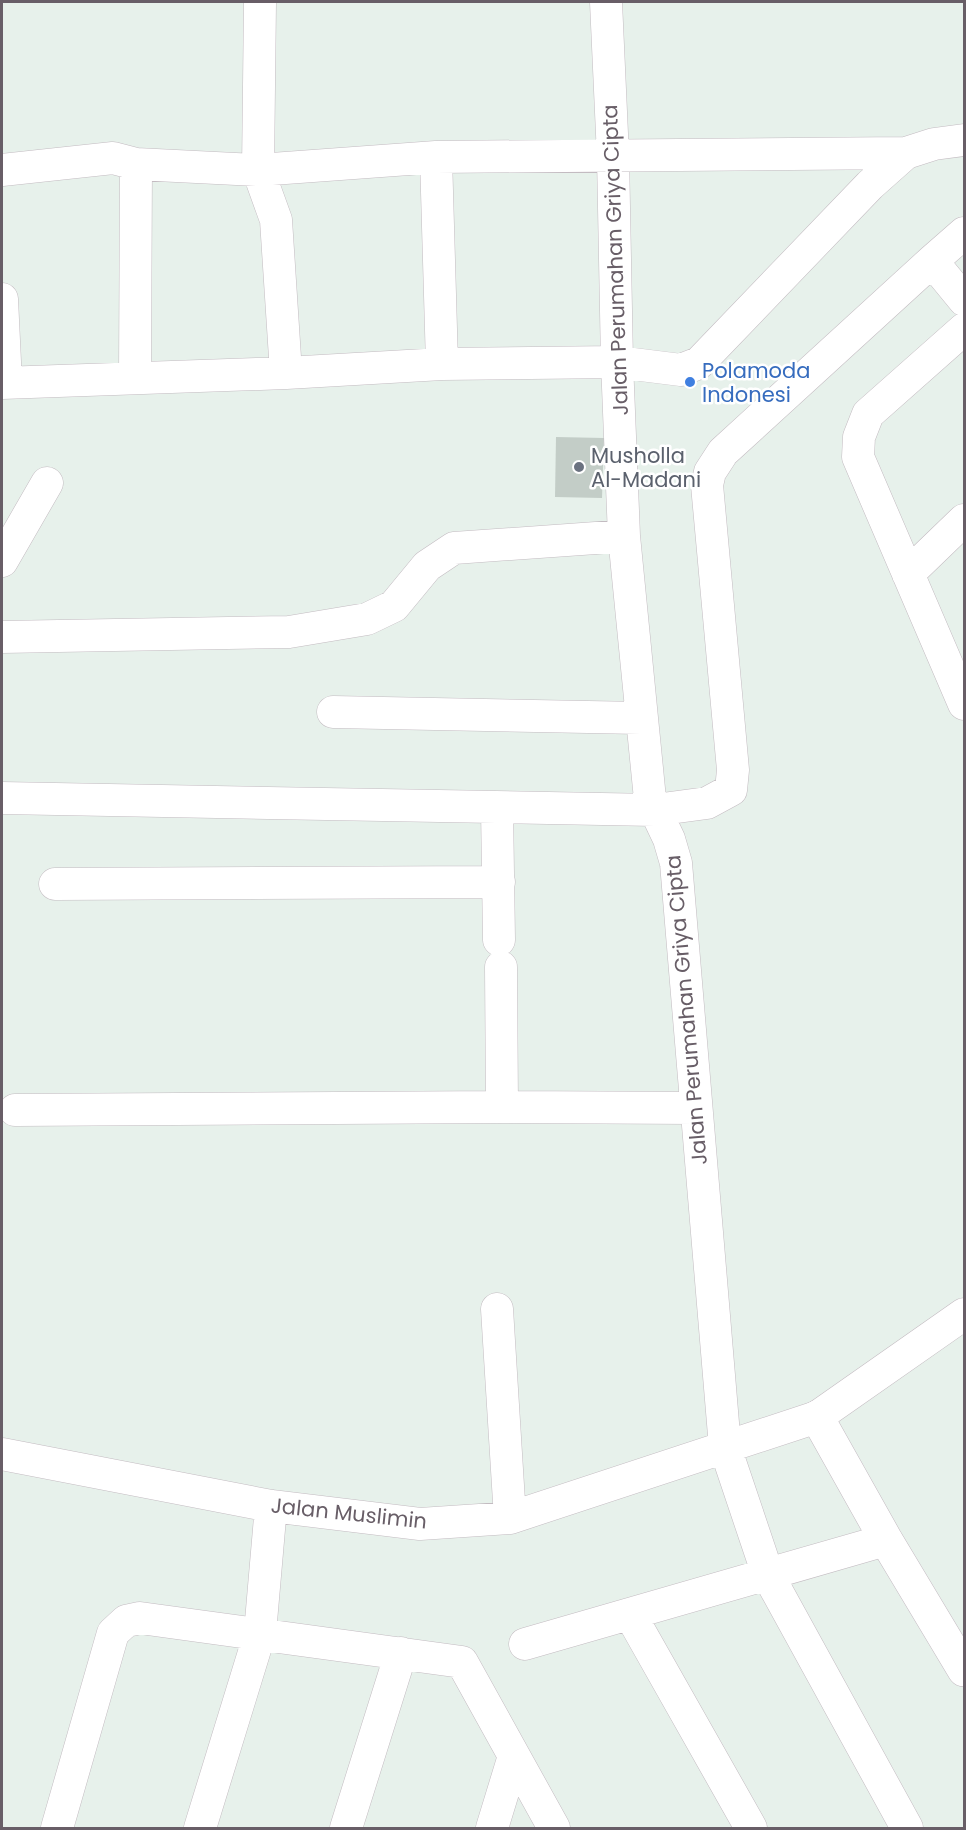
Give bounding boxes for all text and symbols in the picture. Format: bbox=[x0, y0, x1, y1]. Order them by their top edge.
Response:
street label: Jalan Perumahan Griya Cipta bbox=[595, 104, 635, 416]
place label: Polamoda Indonesi bbox=[702, 356, 810, 409]
marker: Polamoda Indonesi bbox=[683, 375, 697, 389]
place label: Musholla Al-Madani bbox=[591, 441, 701, 494]
marker: Musholla Al-Madani bbox=[572, 460, 586, 474]
street label: Jalan Perumahan Griya Cipta bbox=[658, 854, 714, 1166]
street label: Jalan Muslimin bbox=[270, 1490, 428, 1536]

